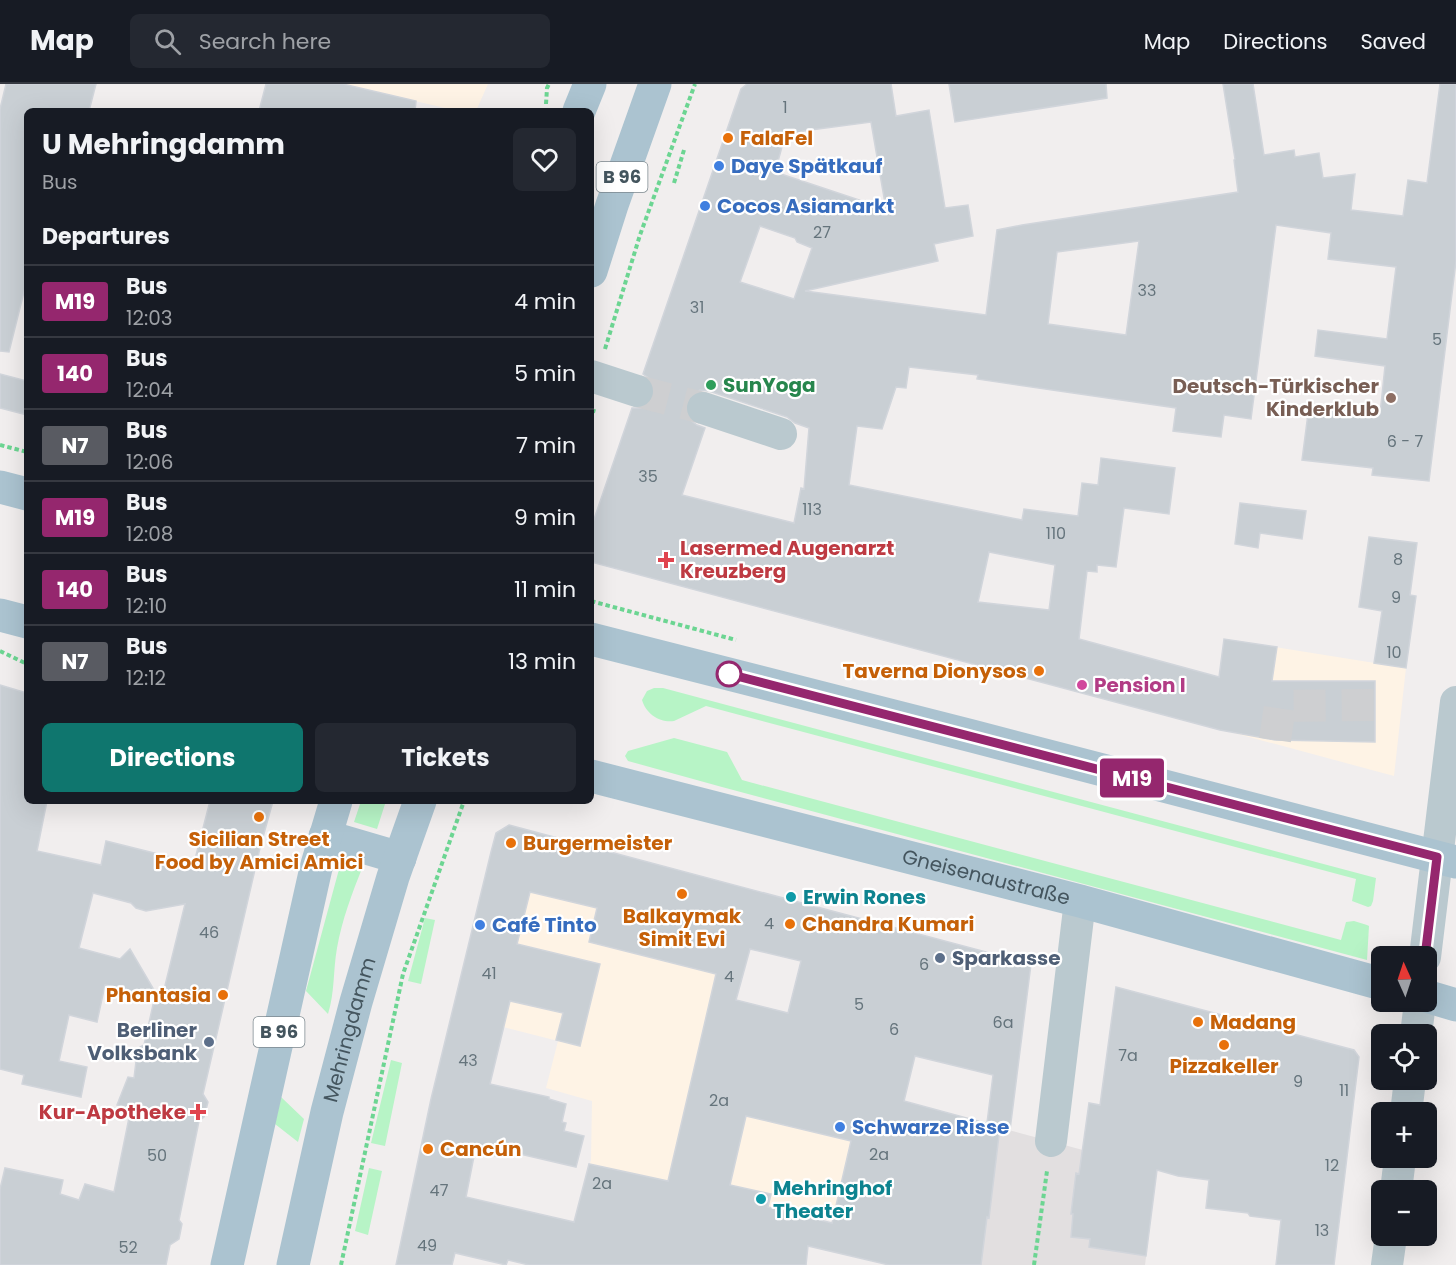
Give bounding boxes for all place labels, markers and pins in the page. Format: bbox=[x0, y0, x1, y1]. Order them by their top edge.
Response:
place label: FalaFel bbox=[740, 124, 813, 152]
marker: FalaFel bbox=[721, 131, 735, 145]
place label: Daye Spätkauf bbox=[731, 152, 883, 180]
marker: Daye Spätkauf bbox=[712, 159, 726, 173]
place label: Cocos Asiamarkt bbox=[717, 192, 894, 220]
marker: Cocos Asiamarkt bbox=[698, 199, 712, 213]
place label: SunYoga bbox=[723, 371, 816, 399]
place label: Deutsch-Türkischer Kinderklub bbox=[1172, 372, 1379, 423]
marker: SunYoga bbox=[704, 378, 718, 392]
marker: Deutsch-Türkischer Kinderklub bbox=[1384, 391, 1398, 405]
place label: Lasermed Augenarzt Kreuzberg bbox=[680, 534, 894, 585]
marker: Lasermed Augenarzt Kreuzberg bbox=[657, 551, 675, 569]
place label: Taverna Dionysos bbox=[843, 657, 1027, 685]
unlabelled marker bbox=[716, 661, 742, 687]
marker: Taverna Dionysos bbox=[1032, 664, 1046, 678]
place label: Pension I bbox=[1094, 671, 1186, 699]
marker: Pension I bbox=[1075, 678, 1089, 692]
marker: Sicilian Street Food by Amici Amici bbox=[252, 810, 266, 824]
place label: Sicilian Street Food by Amici Amici bbox=[155, 825, 363, 876]
place label: Burgermeister bbox=[523, 829, 673, 857]
marker: Burgermeister bbox=[504, 836, 518, 850]
place label: Erwin Rones bbox=[803, 883, 926, 911]
marker: Balkaymak Simit Evi bbox=[675, 887, 689, 901]
marker: Erwin Rones bbox=[784, 890, 798, 904]
place label: Balkaymak Simit Evi bbox=[623, 902, 742, 953]
place label: Chandra Kumari bbox=[802, 910, 974, 938]
place label: Café Tinto bbox=[492, 911, 597, 939]
marker: Chandra Kumari bbox=[783, 917, 797, 931]
marker: Café Tinto bbox=[473, 918, 487, 932]
place label: Sparkasse bbox=[952, 944, 1061, 972]
marker: Sparkasse bbox=[933, 951, 947, 965]
place label: Phantasia bbox=[106, 981, 211, 1009]
marker: Phantasia bbox=[216, 988, 230, 1002]
place label: Madang bbox=[1210, 1008, 1296, 1036]
marker: Madang bbox=[1191, 1015, 1205, 1029]
place label: Berliner Volksbank bbox=[87, 1016, 198, 1067]
marker: Berliner Volksbank bbox=[202, 1035, 216, 1049]
marker: Pizzakeller bbox=[1217, 1038, 1231, 1052]
place label: Pizzakeller bbox=[1169, 1052, 1279, 1080]
place label: Kur-Apotheke bbox=[39, 1098, 186, 1126]
marker: Kur-Apotheke bbox=[191, 1105, 205, 1119]
place label: Schwarze Risse bbox=[852, 1113, 1009, 1141]
marker: Schwarze Risse bbox=[833, 1120, 847, 1134]
place label: Cancún bbox=[440, 1135, 521, 1163]
marker: Cancún bbox=[421, 1142, 435, 1156]
place label: Mehringhof Theater bbox=[773, 1174, 892, 1225]
marker: Mehringhof Theater bbox=[754, 1192, 768, 1206]

